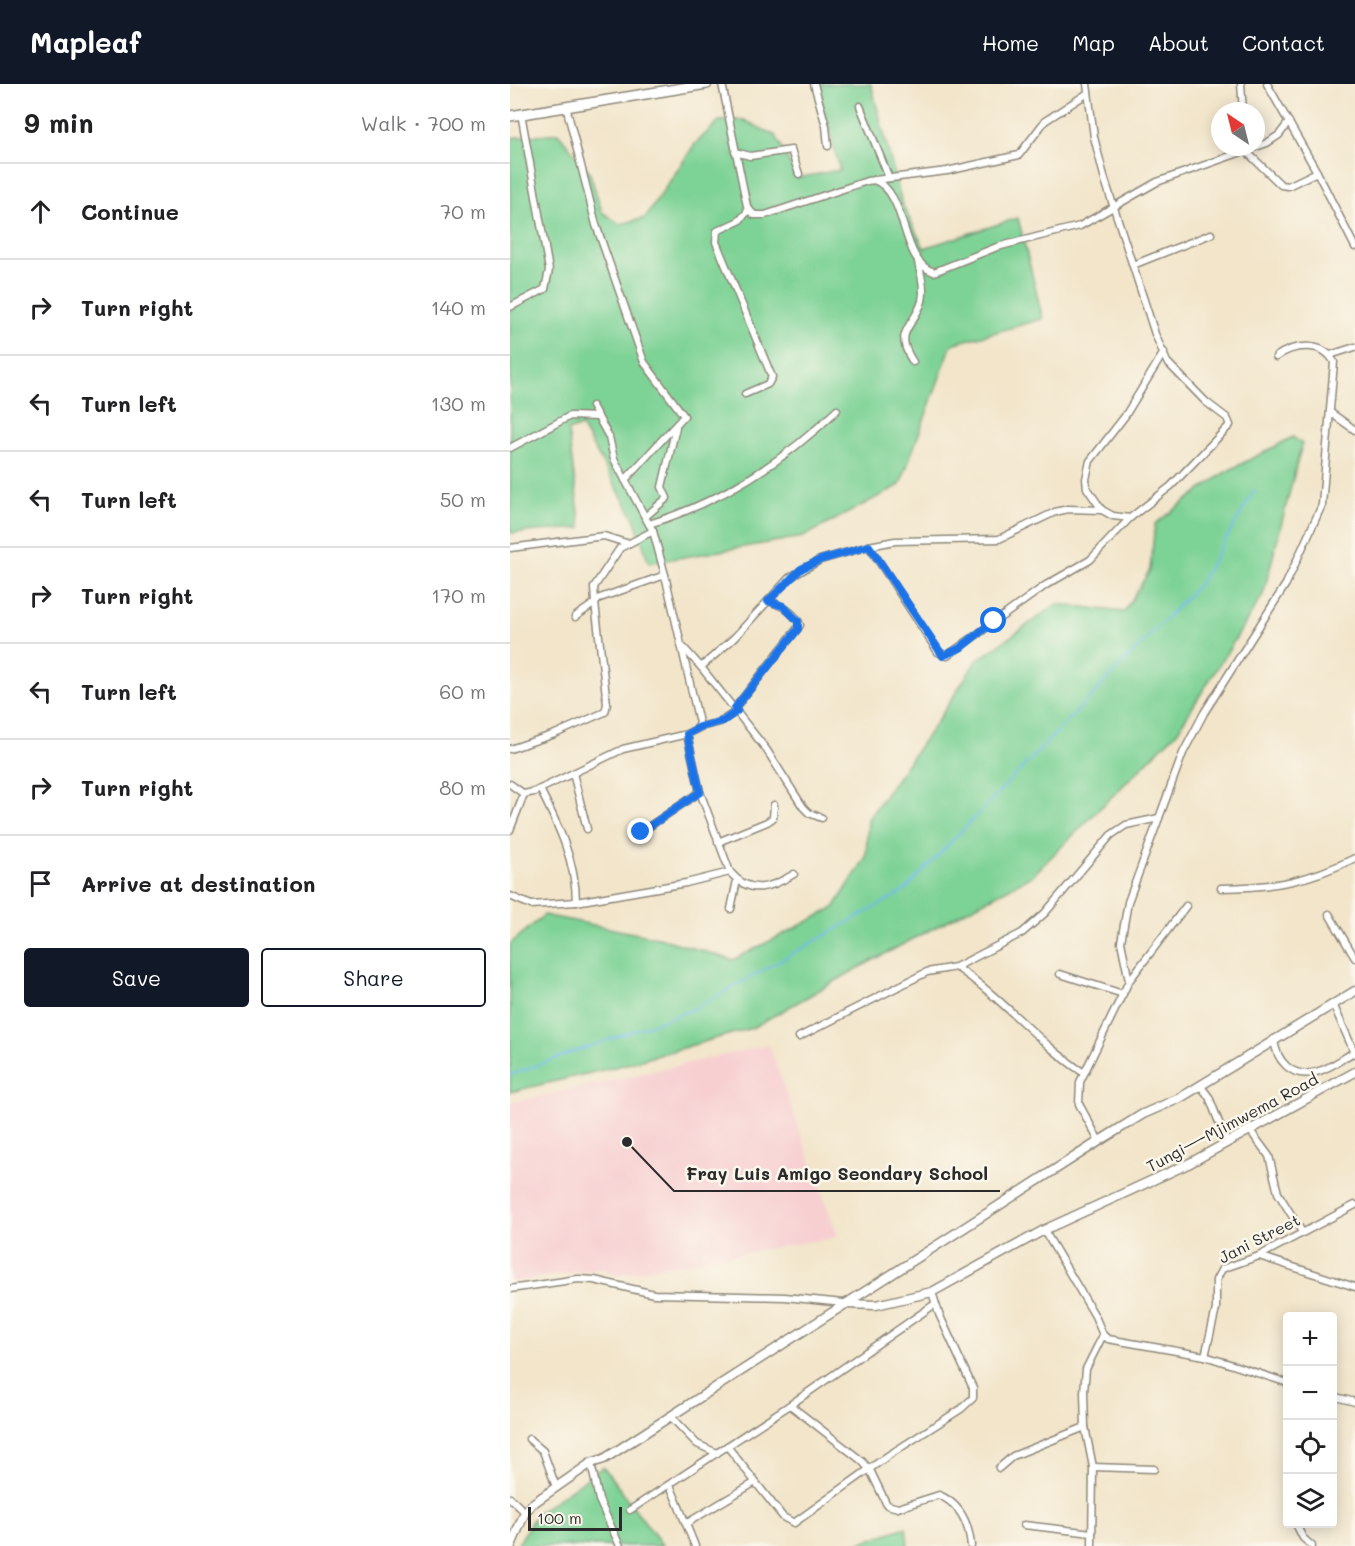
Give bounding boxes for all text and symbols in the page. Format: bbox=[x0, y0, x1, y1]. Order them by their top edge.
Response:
text: Mapleaf bbox=[30, 24, 141, 60]
text: Home bbox=[982, 29, 1039, 56]
text: Map bbox=[1072, 29, 1115, 56]
text: About bbox=[1148, 29, 1209, 56]
text: Contact bbox=[1242, 29, 1325, 56]
north arrow bbox=[1211, 102, 1265, 156]
text: 9 min bbox=[24, 106, 93, 140]
text: Walk · 700 m bbox=[361, 110, 486, 136]
icon: ahead bbox=[24, 195, 57, 228]
text: Continue bbox=[81, 197, 179, 226]
text: 70 m bbox=[440, 198, 486, 224]
icon: right bbox=[24, 291, 57, 324]
text: Turn right bbox=[81, 293, 193, 322]
text: 140 m bbox=[431, 294, 486, 320]
icon: left bbox=[24, 387, 57, 420]
text: Turn left bbox=[81, 389, 177, 418]
text: 130 m bbox=[431, 390, 486, 416]
icon: left bbox=[24, 483, 57, 516]
text: Turn left bbox=[81, 485, 177, 514]
text: 50 m bbox=[440, 486, 486, 512]
icon: right bbox=[24, 579, 57, 612]
text: Turn right bbox=[81, 581, 193, 610]
text: 170 m bbox=[431, 582, 486, 608]
route start bbox=[980, 607, 1006, 633]
icon: left bbox=[24, 675, 57, 708]
text: Turn left bbox=[81, 677, 177, 706]
text: 60 m bbox=[439, 678, 486, 704]
icon: right bbox=[24, 771, 57, 804]
text: Turn right bbox=[81, 773, 193, 802]
text: 80 m bbox=[439, 774, 486, 800]
route end bbox=[627, 818, 653, 844]
icon: arrive bbox=[24, 867, 57, 900]
text: Arrive at destination bbox=[81, 869, 316, 898]
button: Save bbox=[24, 948, 249, 1007]
button: Share bbox=[261, 948, 486, 1007]
street label: Tungi—Mjimwema Road bbox=[1143, 1068, 1321, 1176]
callout: Fray Luis Amigo Seondary School bbox=[674, 1155, 1000, 1191]
text: Fray Luis Amigo Seondary School bbox=[686, 1161, 988, 1185]
street label: Jani Street bbox=[1215, 1209, 1303, 1267]
map controls bbox=[1283, 1312, 1337, 1528]
button: + bbox=[1283, 1312, 1337, 1366]
button: − bbox=[1283, 1366, 1337, 1420]
button: locate bbox=[1283, 1420, 1337, 1474]
button: layers bbox=[1283, 1474, 1337, 1528]
scale bar bbox=[528, 1504, 622, 1532]
text: 100 m bbox=[537, 1507, 582, 1528]

